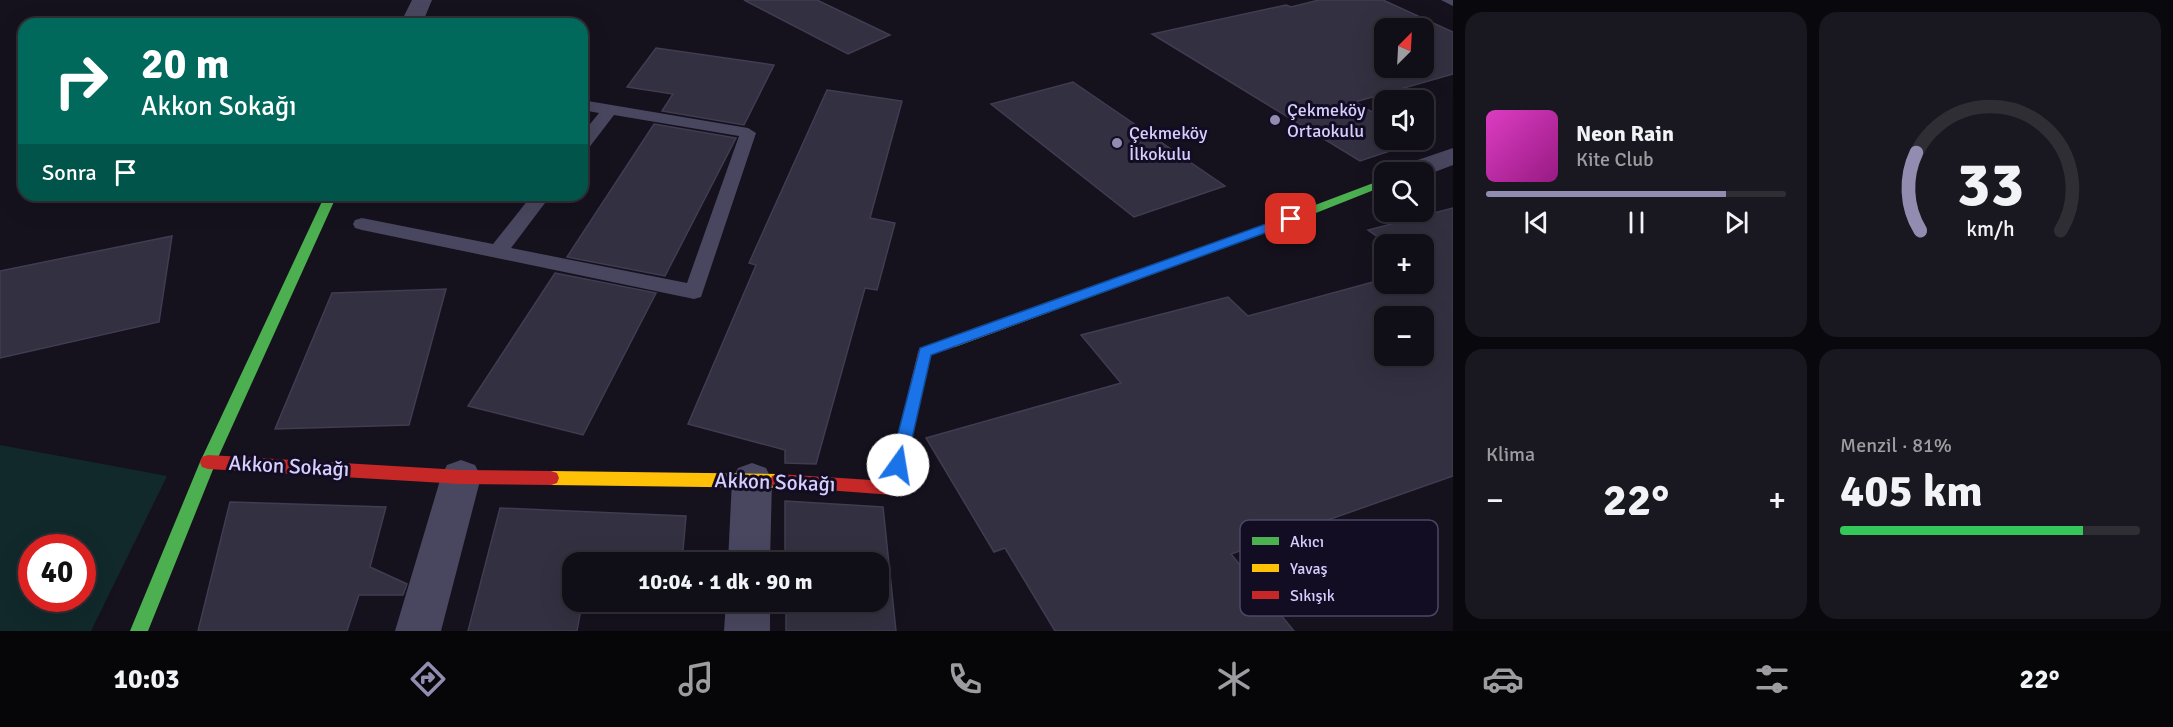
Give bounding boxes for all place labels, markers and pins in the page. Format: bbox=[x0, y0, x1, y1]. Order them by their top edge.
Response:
place label: Çekmeköy Ortaokulu bbox=[1287, 99, 1366, 142]
marker: Çekmeköy Ortaokulu bbox=[1268, 113, 1282, 127]
place label: Çekmeköy İlkokulu bbox=[1129, 122, 1208, 165]
marker: Çekmeköy İlkokulu bbox=[1110, 136, 1124, 150]
pin bbox=[1265, 193, 1316, 244]

